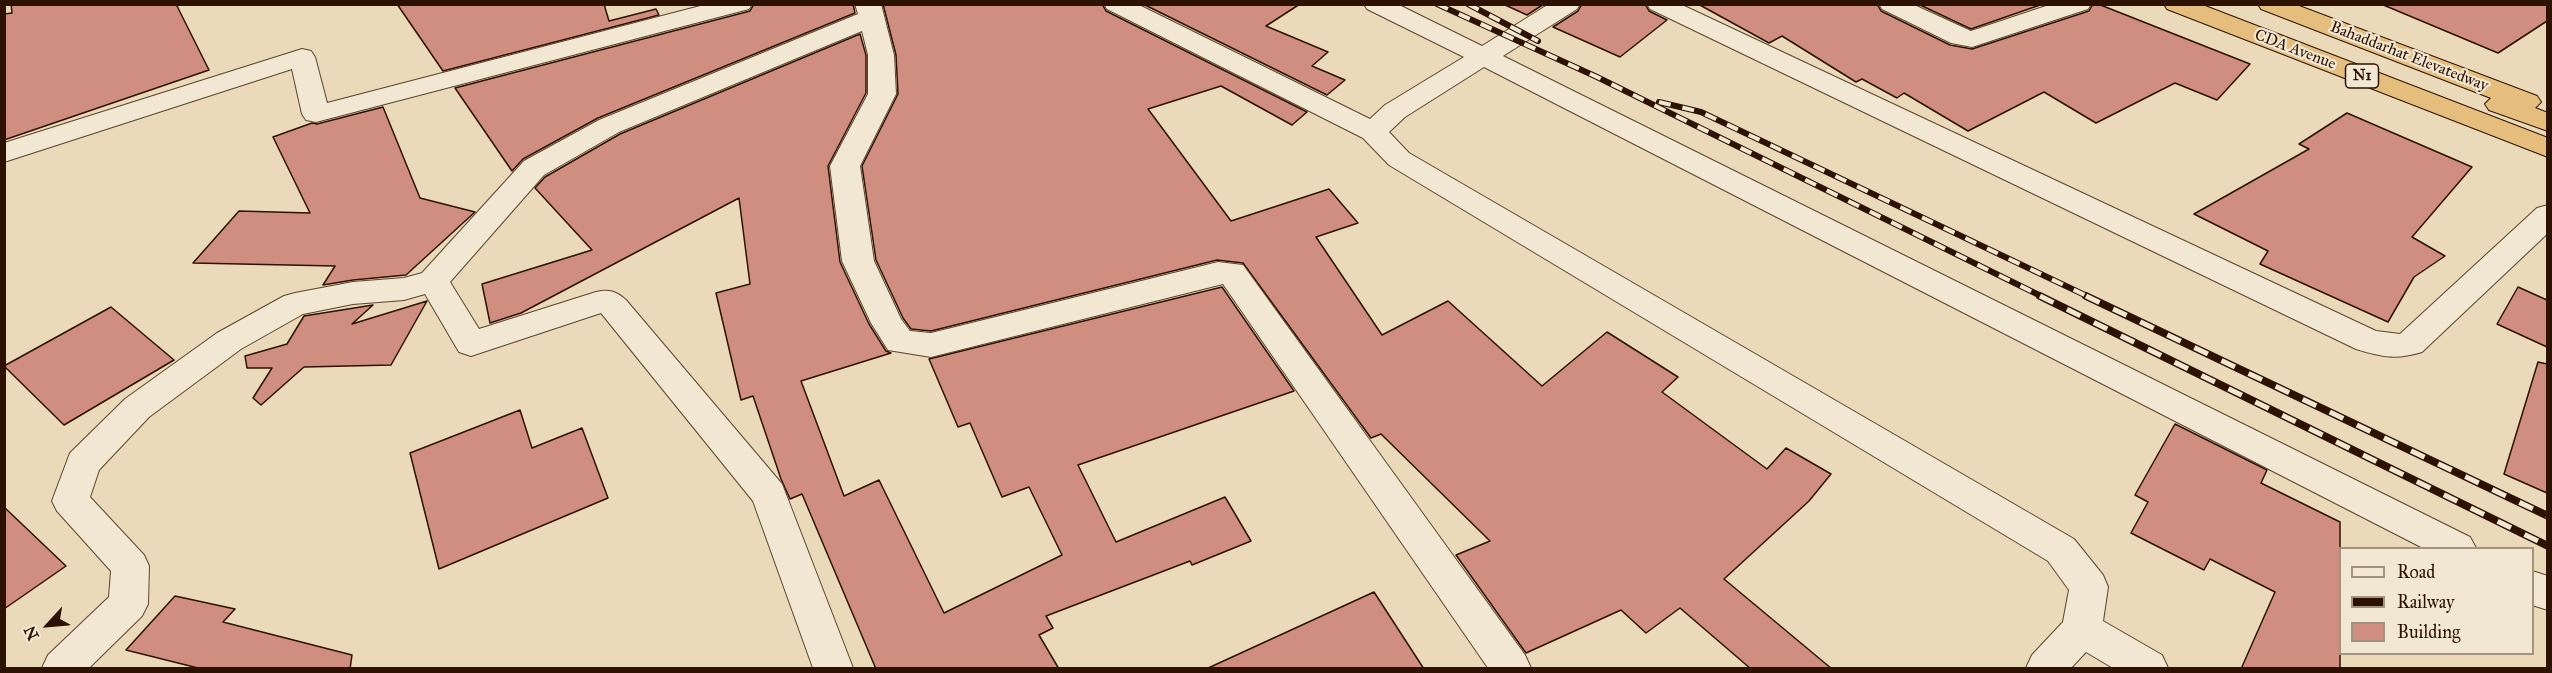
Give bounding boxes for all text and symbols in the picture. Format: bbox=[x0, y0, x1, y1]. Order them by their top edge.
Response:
street label: Bahaddarhat Elevatedway bbox=[2327, 18, 2491, 96]
street label: CDA Avenue bbox=[2252, 26, 2338, 74]
road number: N1 bbox=[2346, 64, 2378, 88]
legend bbox=[2339, 547, 2534, 655]
text: Road bbox=[2397, 561, 2435, 583]
text: Railway bbox=[2397, 591, 2454, 613]
north arrow bbox=[18, 595, 78, 655]
text: Building bbox=[2397, 621, 2460, 643]
text: N bbox=[20, 623, 43, 643]

